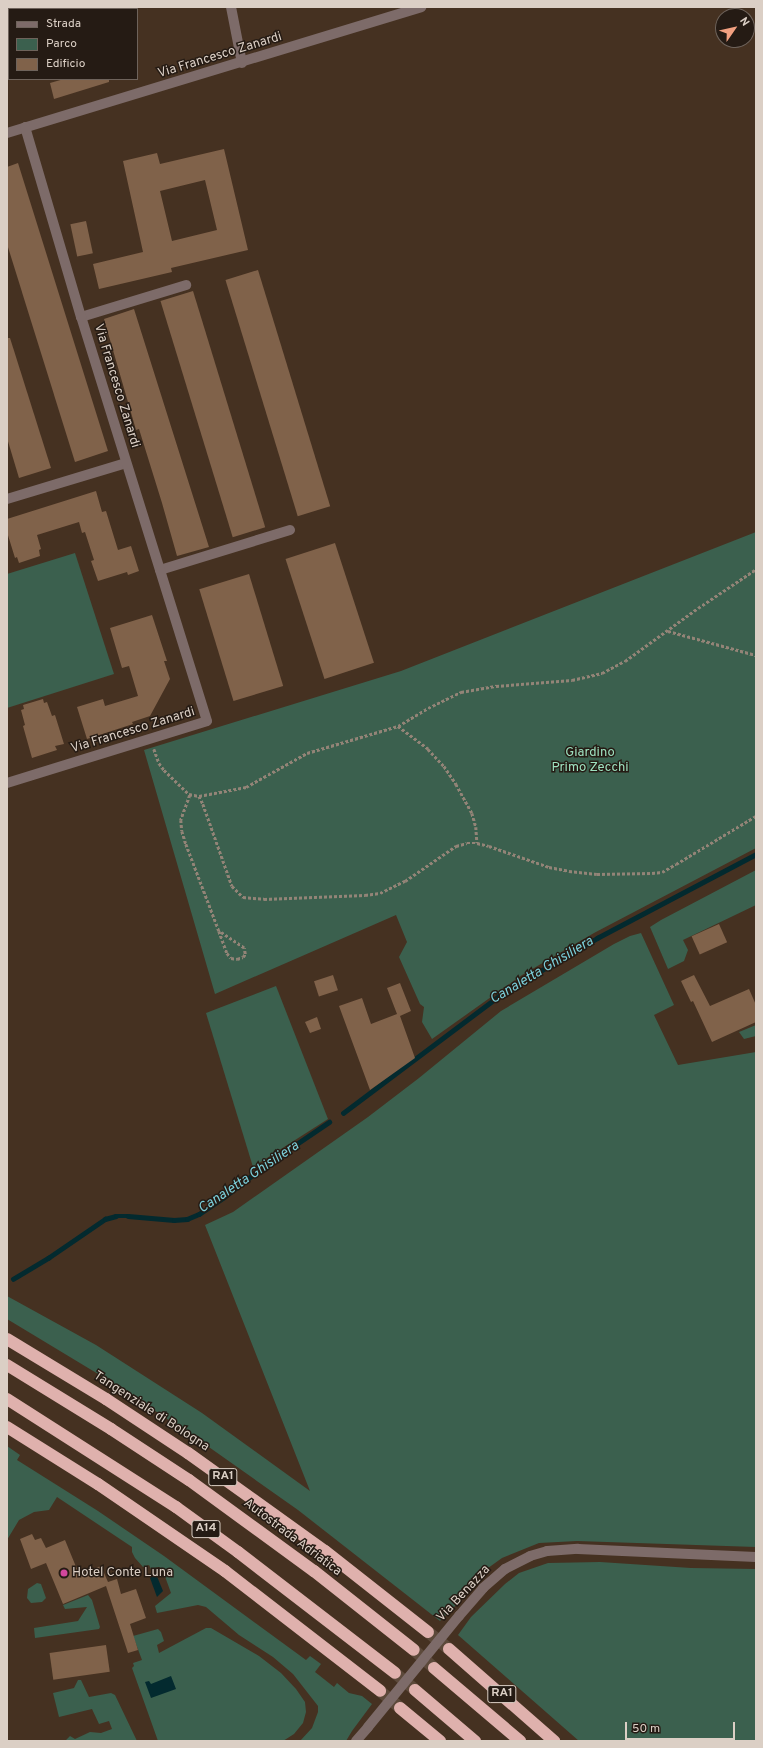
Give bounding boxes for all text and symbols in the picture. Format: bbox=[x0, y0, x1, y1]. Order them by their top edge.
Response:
legend bbox=[8, 8, 138, 80]
north arrow bbox=[715, 8, 755, 48]
text: N bbox=[736, 15, 752, 29]
text: Strada bbox=[46, 16, 81, 32]
street label: Via Francesco Zanardi bbox=[156, 30, 284, 82]
text: Parco bbox=[46, 36, 77, 52]
text: Edificio bbox=[46, 56, 85, 72]
street label: Via Francesco Zanardi bbox=[90, 322, 142, 450]
street label: Via Francesco Zanardi bbox=[69, 705, 197, 757]
park label: Giardino Primo Zecchi bbox=[551, 746, 629, 777]
water label: Canaletta Ghisiliera bbox=[487, 933, 597, 1009]
water label: Canaletta Ghisiliera bbox=[196, 1138, 302, 1218]
street label: Tangenziale di Bologna bbox=[90, 1369, 212, 1455]
road number: RA1 bbox=[208, 1467, 238, 1487]
street label: Autostrada Adriatica bbox=[240, 1496, 344, 1580]
road number: A14 bbox=[191, 1519, 221, 1539]
street label: Via Benazza bbox=[434, 1562, 494, 1626]
place label: Hotel Conte Luna bbox=[72, 1565, 173, 1581]
marker: Hotel Conte Luna bbox=[59, 1568, 69, 1578]
road number: RA1 bbox=[487, 1684, 517, 1704]
scale bar bbox=[627, 1714, 737, 1740]
text: 50 m bbox=[632, 1721, 660, 1737]

